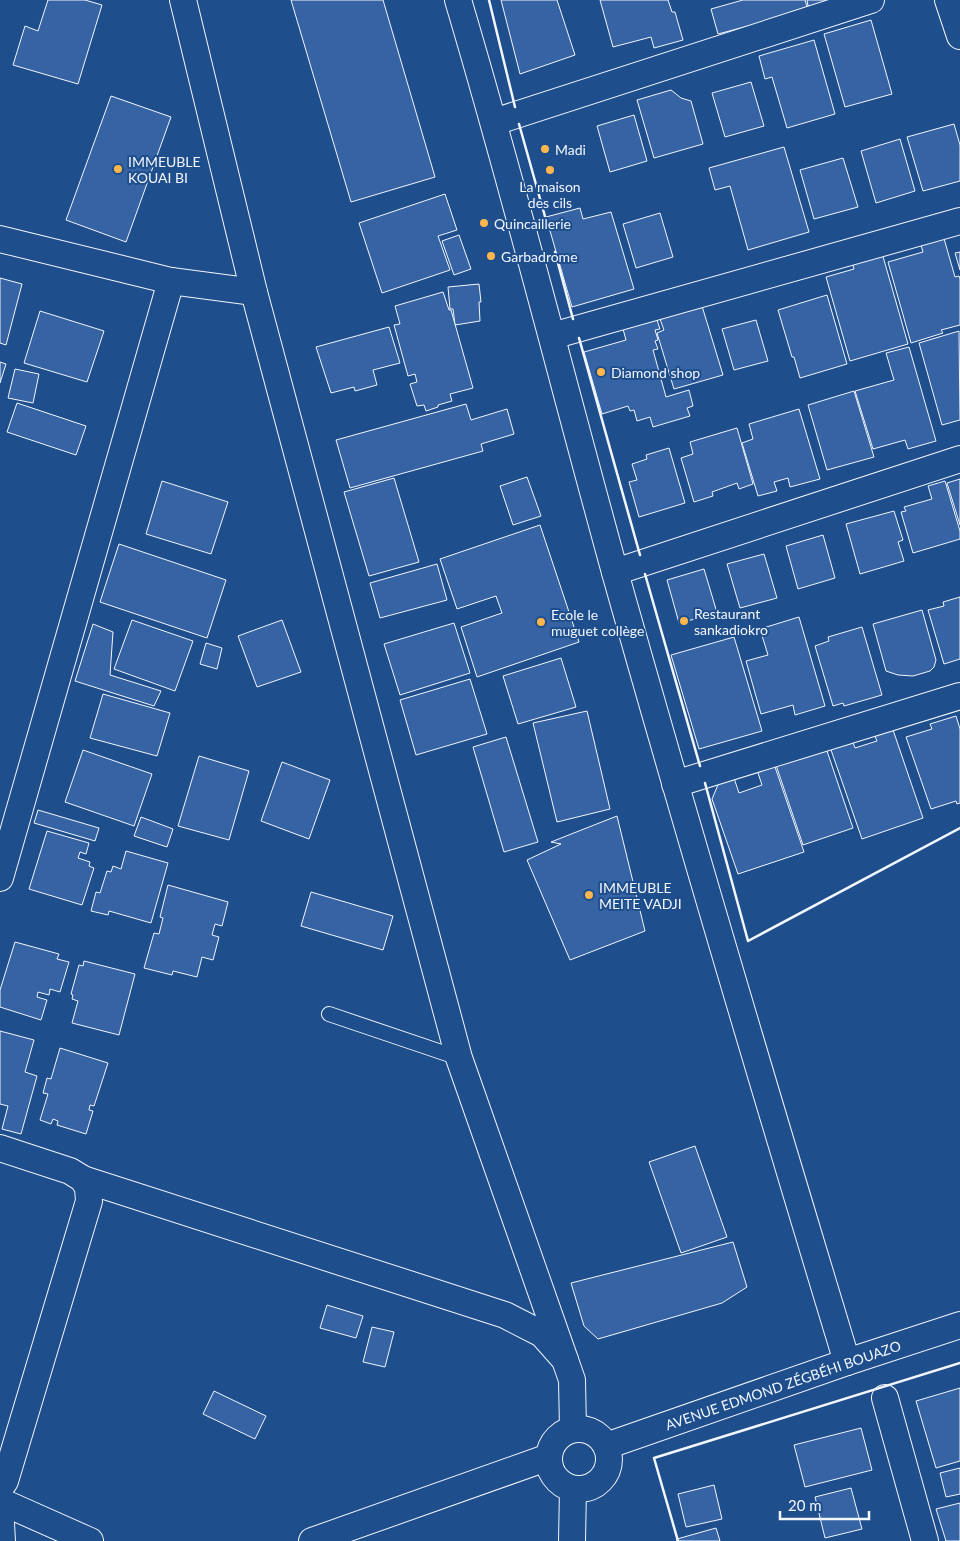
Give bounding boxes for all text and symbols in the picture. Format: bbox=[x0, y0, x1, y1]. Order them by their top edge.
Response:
place label: Madi bbox=[555, 141, 586, 158]
marker: Madi bbox=[539, 143, 551, 155]
place label: IMMEUBLE KOUAI BI bbox=[128, 153, 201, 186]
marker: IMMEUBLE KOUAI BI bbox=[112, 163, 124, 175]
marker: La maison des cils bbox=[544, 164, 556, 176]
place label: La maison des cils bbox=[519, 178, 581, 211]
place label: Quincaillerie bbox=[494, 215, 571, 232]
marker: Quincaillerie bbox=[478, 217, 490, 229]
place label: Garbadrome bbox=[501, 248, 578, 265]
marker: Garbadrome bbox=[485, 250, 497, 262]
place label: Diamond shop bbox=[611, 364, 700, 381]
marker: Diamond shop bbox=[595, 366, 607, 378]
place label: Restaurant sankadiokro bbox=[694, 605, 768, 638]
place label: Ecole le muguet collège bbox=[551, 606, 644, 639]
marker: Restaurant sankadiokro bbox=[678, 615, 690, 627]
marker: Ecole le muguet collège bbox=[535, 616, 547, 628]
place label: IMMEUBLE MEITE VADJI bbox=[599, 879, 682, 912]
marker: IMMEUBLE MEITE VADJI bbox=[583, 889, 595, 901]
street label: AVENUE EDMOND ZÉGBÉHI BOUAZO bbox=[663, 1337, 903, 1433]
scale bar bbox=[780, 1488, 869, 1520]
text: 20 m bbox=[788, 1496, 822, 1514]

